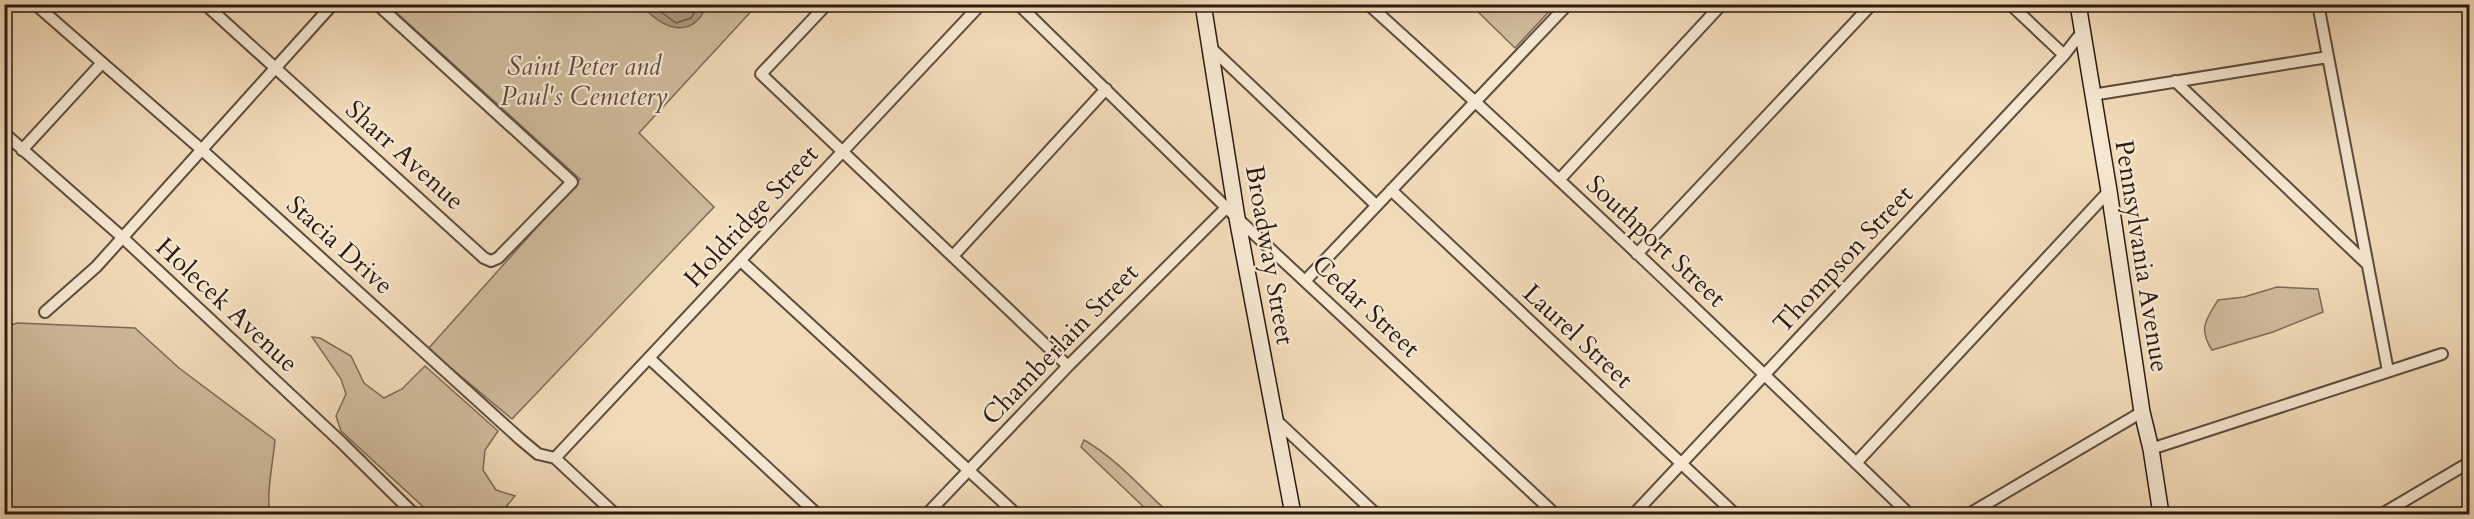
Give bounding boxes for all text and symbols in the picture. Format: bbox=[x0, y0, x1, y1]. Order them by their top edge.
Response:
park label: Saint Peter and Paul's Cemetery bbox=[500, 49, 668, 114]
street label: Sharr Avenue bbox=[338, 92, 472, 218]
street label: Holdridge Street bbox=[676, 137, 826, 295]
street label: Pennsylvania Avenue bbox=[2106, 137, 2178, 375]
street label: Broadway Street bbox=[1237, 163, 1303, 347]
street label: Southport Street bbox=[1579, 167, 1733, 315]
street label: Thompson Street bbox=[1765, 177, 1921, 341]
street label: Stacia Drive bbox=[279, 188, 401, 302]
street label: Holecek Avenue bbox=[148, 230, 306, 380]
street label: Cedar Street bbox=[1304, 247, 1428, 365]
street label: Chamberlain Street bbox=[974, 256, 1146, 432]
street label: Laurel Street bbox=[1515, 276, 1641, 396]

